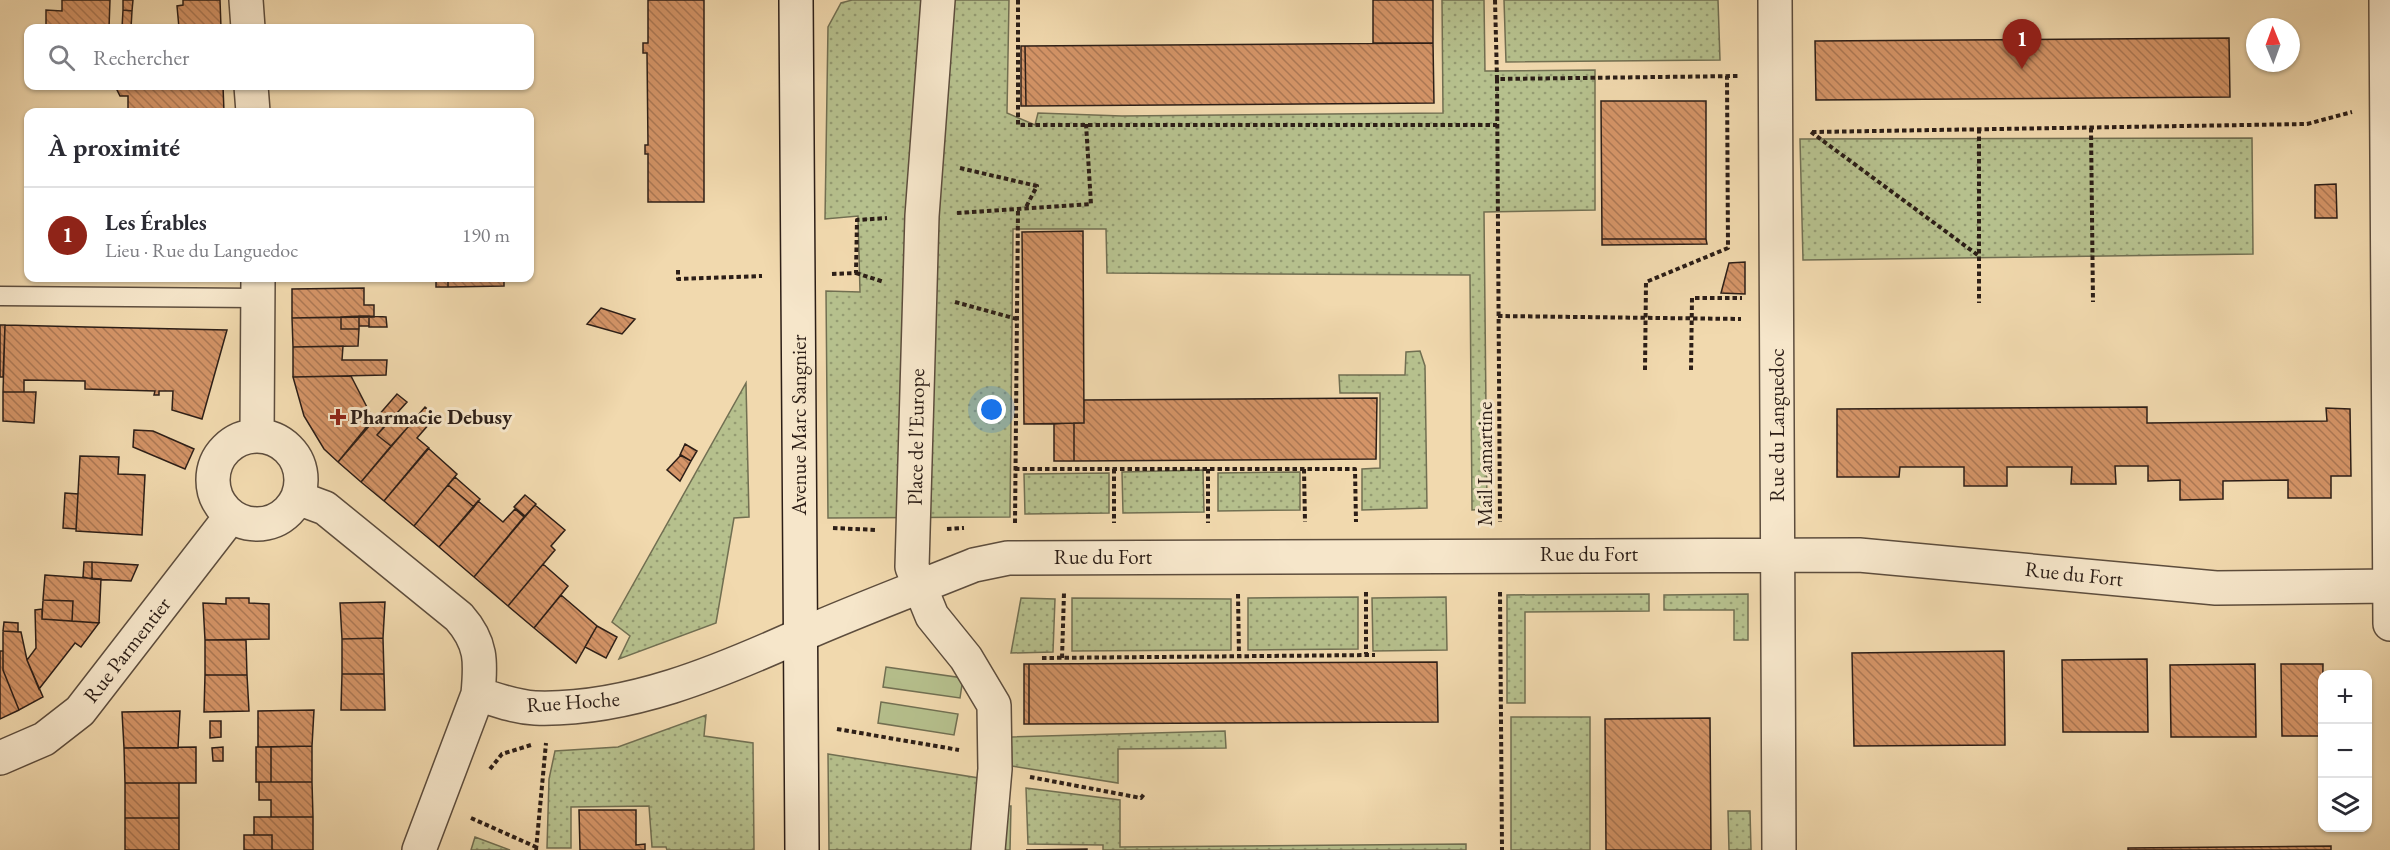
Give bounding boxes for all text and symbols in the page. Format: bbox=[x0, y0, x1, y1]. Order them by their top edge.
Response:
north arrow bbox=[2246, 18, 2300, 72]
pin: 1 bbox=[2002, 20, 2042, 69]
search box bbox=[24, 24, 534, 90]
icon: search bbox=[45, 41, 78, 74]
text: Rechercher bbox=[93, 43, 189, 72]
text: À proximité bbox=[48, 130, 180, 164]
text: Les Érables bbox=[105, 208, 207, 237]
text: 1 bbox=[62, 222, 73, 248]
text: 190 m bbox=[462, 222, 510, 248]
text: Lieu · Rue du Languedoc bbox=[105, 237, 298, 263]
street label: Avenue Marc Sangnier bbox=[785, 335, 812, 516]
street label: Rue du Languedoc bbox=[1763, 348, 1790, 502]
street label: Place de l'Europe bbox=[901, 368, 930, 506]
your location bbox=[977, 395, 1006, 424]
street label: Mail Lamartine bbox=[1471, 402, 1498, 526]
place label: Pharmacie Debusy bbox=[350, 403, 513, 430]
marker: Pharmacie Debusy bbox=[331, 410, 345, 424]
street label: Rue du Fort bbox=[1540, 540, 1639, 567]
street label: Rue du Fort bbox=[1054, 543, 1153, 570]
street label: Rue du Fort bbox=[2024, 555, 2125, 592]
street label: Rue Parmentier bbox=[77, 591, 176, 708]
map controls bbox=[2318, 670, 2372, 832]
button: + bbox=[2318, 670, 2372, 724]
street label: Rue Hoche bbox=[525, 685, 620, 718]
button: − bbox=[2318, 724, 2372, 778]
button: layers bbox=[2318, 778, 2372, 832]

